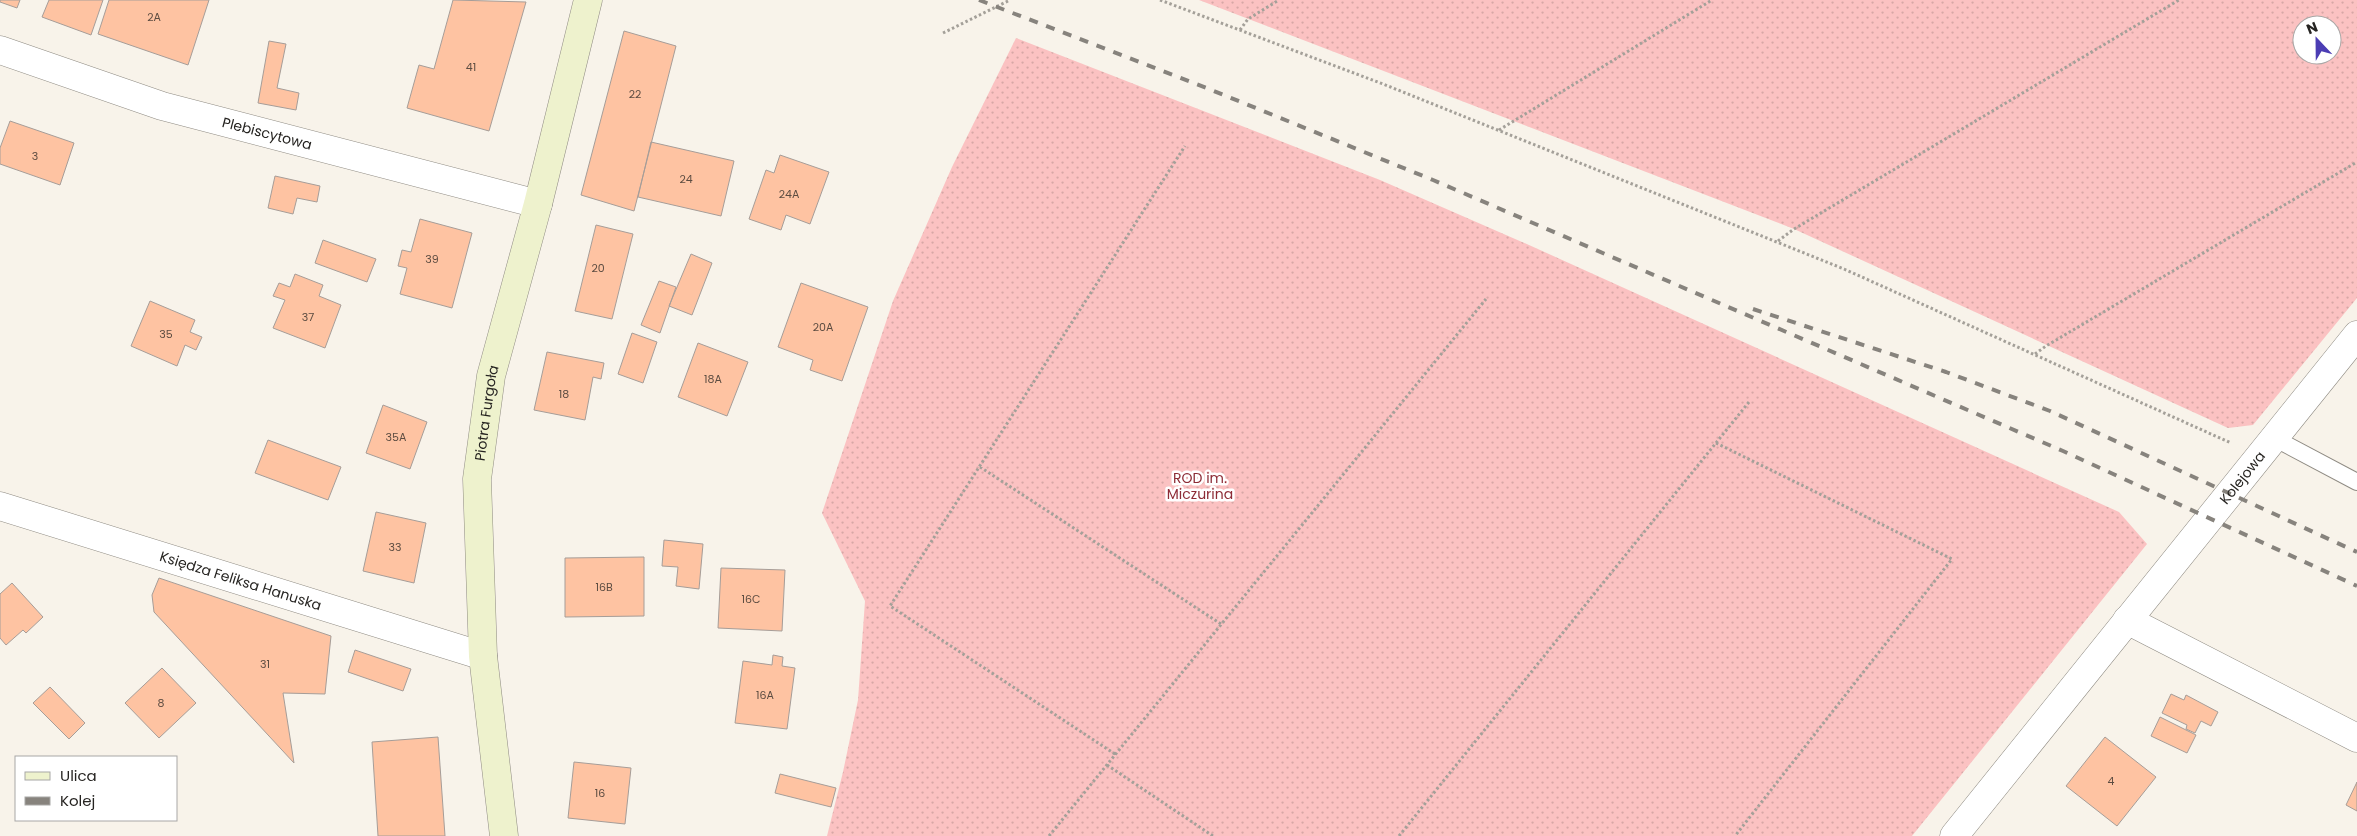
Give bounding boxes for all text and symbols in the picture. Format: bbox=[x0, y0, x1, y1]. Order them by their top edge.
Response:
house number: 2A bbox=[147, 9, 161, 25]
north arrow bbox=[2292, 15, 2342, 65]
text: N bbox=[2304, 17, 2321, 39]
house number: 41 bbox=[466, 59, 476, 75]
house number: 22 bbox=[629, 86, 641, 102]
street label: Plebiscytowa bbox=[220, 112, 314, 155]
house number: 3 bbox=[32, 148, 38, 164]
house number: 24 bbox=[679, 171, 693, 187]
house number: 24A bbox=[779, 186, 800, 202]
house number: 39 bbox=[425, 251, 439, 267]
house number: 20 bbox=[591, 260, 605, 276]
house number: 37 bbox=[302, 309, 314, 325]
house number: 20A bbox=[813, 319, 834, 335]
house number: 35 bbox=[159, 326, 173, 342]
street label: Piotra Furgoła bbox=[470, 363, 504, 462]
house number: 18A bbox=[704, 371, 723, 387]
house number: 18 bbox=[559, 386, 569, 402]
house number: 35A bbox=[386, 429, 407, 445]
street label: Kolejowa bbox=[2215, 447, 2270, 508]
park label: ROD im. Miczurina bbox=[1167, 468, 1233, 504]
house number: 33 bbox=[389, 539, 401, 555]
street label: Księdza Feliksa Hanuska bbox=[157, 546, 324, 615]
house number: 16B bbox=[595, 579, 613, 595]
house number: 16C bbox=[742, 591, 761, 607]
house number: 31 bbox=[260, 656, 270, 672]
house number: 16A bbox=[756, 687, 775, 703]
house number: 8 bbox=[158, 695, 165, 711]
legend bbox=[15, 756, 178, 821]
text: Ulica bbox=[60, 765, 97, 786]
house number: 4 bbox=[2108, 773, 2115, 789]
house number: 16 bbox=[595, 785, 605, 801]
text: Kolej bbox=[60, 790, 95, 811]

